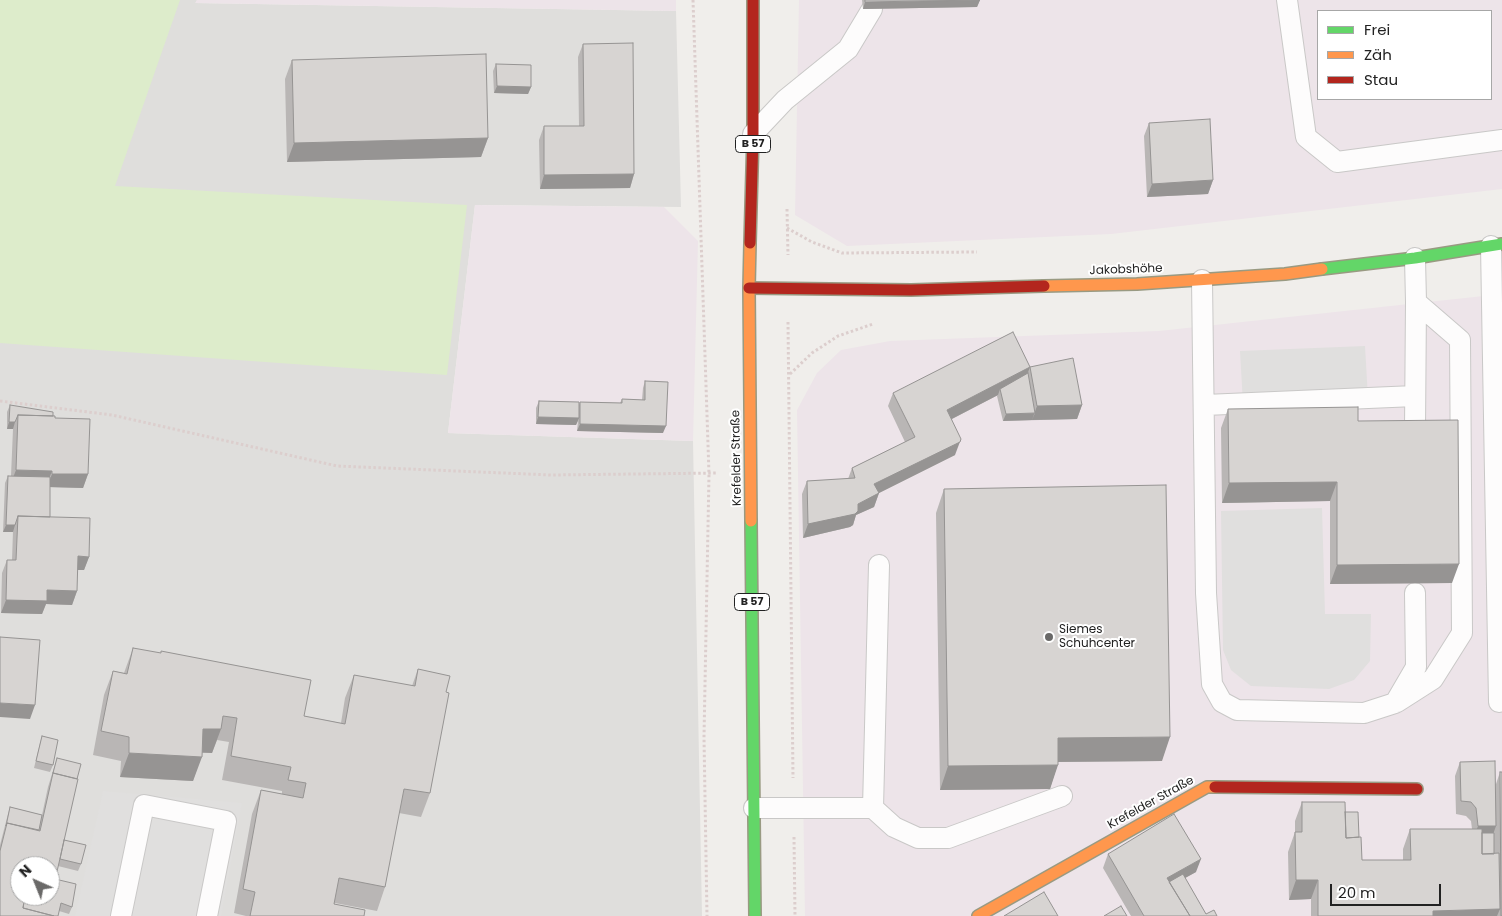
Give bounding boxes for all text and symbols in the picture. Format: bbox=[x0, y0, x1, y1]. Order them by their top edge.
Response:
legend bbox=[1317, 10, 1492, 100]
text: Frei bbox=[1364, 19, 1390, 40]
text: Zäh bbox=[1364, 44, 1392, 65]
text: Stau bbox=[1364, 69, 1398, 90]
road number: B 57 bbox=[736, 136, 770, 152]
street label: Jakobshöhe bbox=[1089, 262, 1163, 278]
street label: Krefelder Straße bbox=[729, 410, 745, 506]
road number: B 57 bbox=[734, 594, 770, 610]
place label: Siemes Schuhcenter bbox=[1059, 623, 1135, 651]
marker: Siemes Schuhcenter bbox=[1043, 631, 1055, 643]
street label: Krefelder Straße bbox=[1105, 773, 1197, 833]
north arrow bbox=[10, 856, 60, 906]
text: N bbox=[15, 860, 36, 882]
scale bar bbox=[1332, 874, 1443, 906]
text: 20 m bbox=[1338, 882, 1376, 903]

